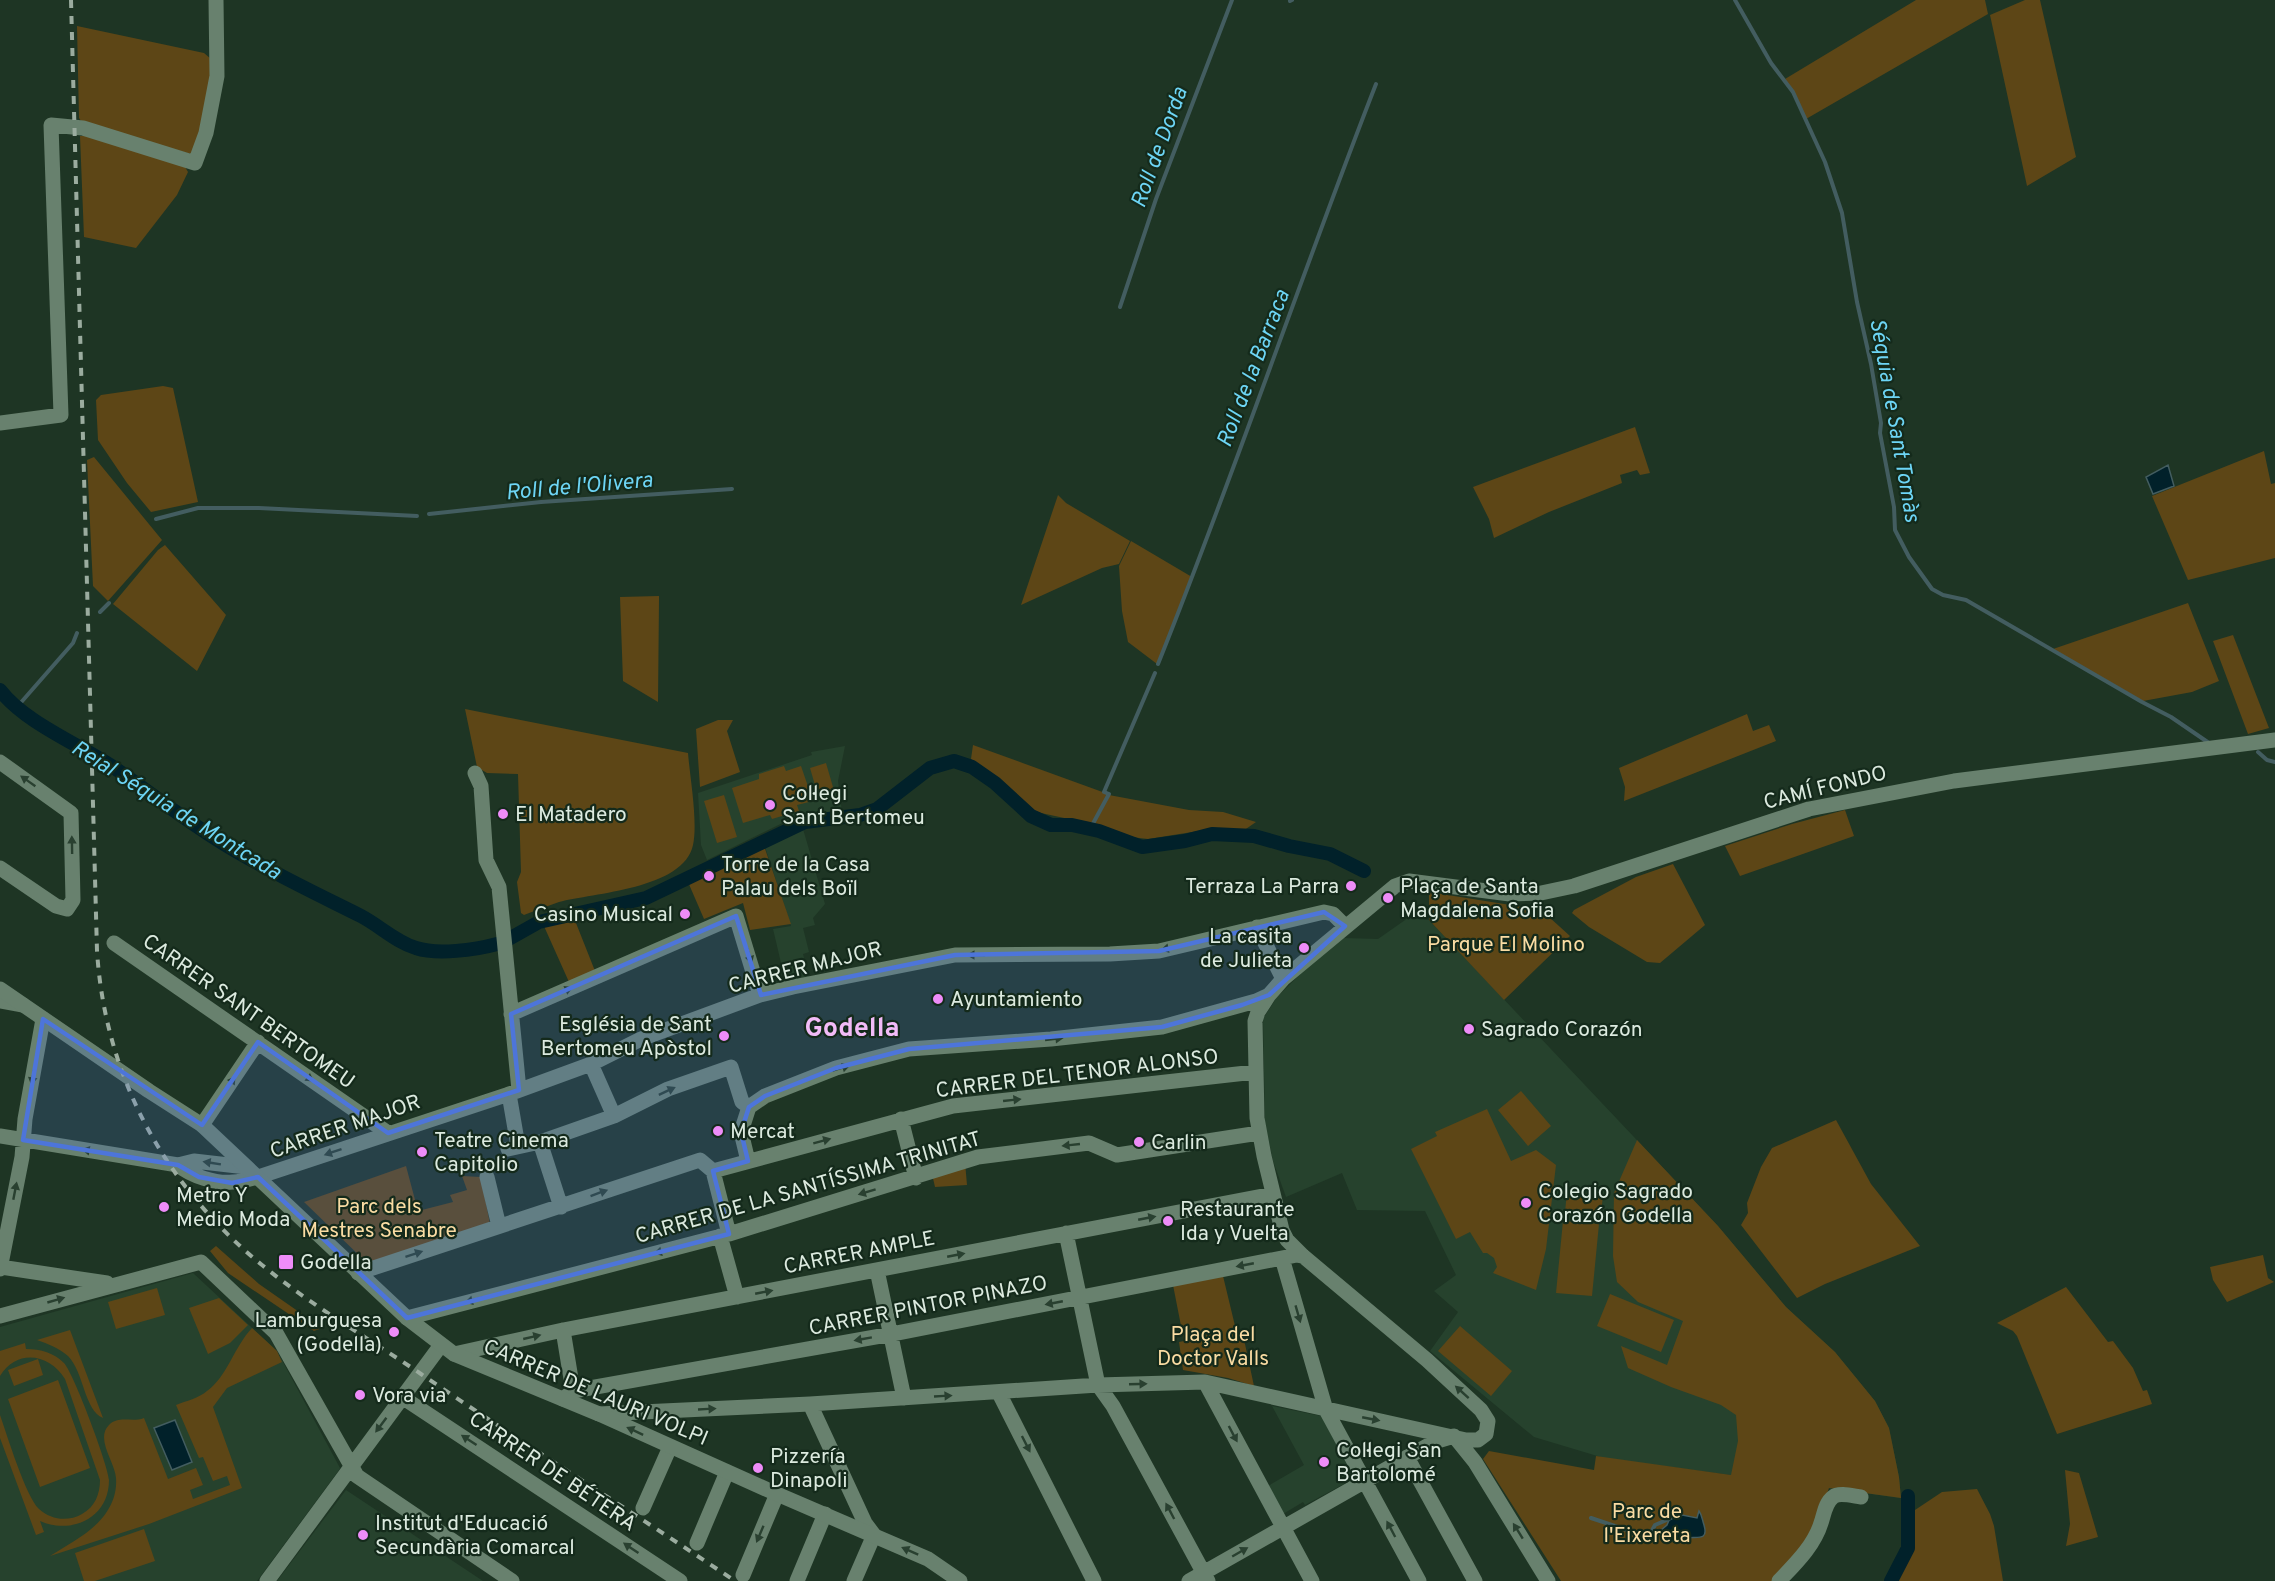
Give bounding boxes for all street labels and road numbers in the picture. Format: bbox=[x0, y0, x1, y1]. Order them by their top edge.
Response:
street label: CAMÍ FONDO bbox=[1761, 759, 1890, 817]
street label: CARRER SANT BERTOMEU bbox=[137, 929, 360, 1096]
street label: CARRER MAJOR bbox=[726, 936, 885, 1001]
street label: CARRER DEL TENOR ALONSO bbox=[934, 1044, 1220, 1105]
street label: CARRER MAJOR bbox=[267, 1089, 424, 1166]
street label: CARRER DE LA SANTÍSSIMA TRINITAT bbox=[632, 1125, 985, 1251]
street label: CARRER AMPLE bbox=[781, 1226, 937, 1281]
street label: CARRER PINTOR PINAZO bbox=[807, 1270, 1050, 1343]
street label: CARRER DE LAURI VOLPI bbox=[479, 1334, 712, 1453]
street label: CARRER DE BÉTERA bbox=[463, 1405, 642, 1538]

